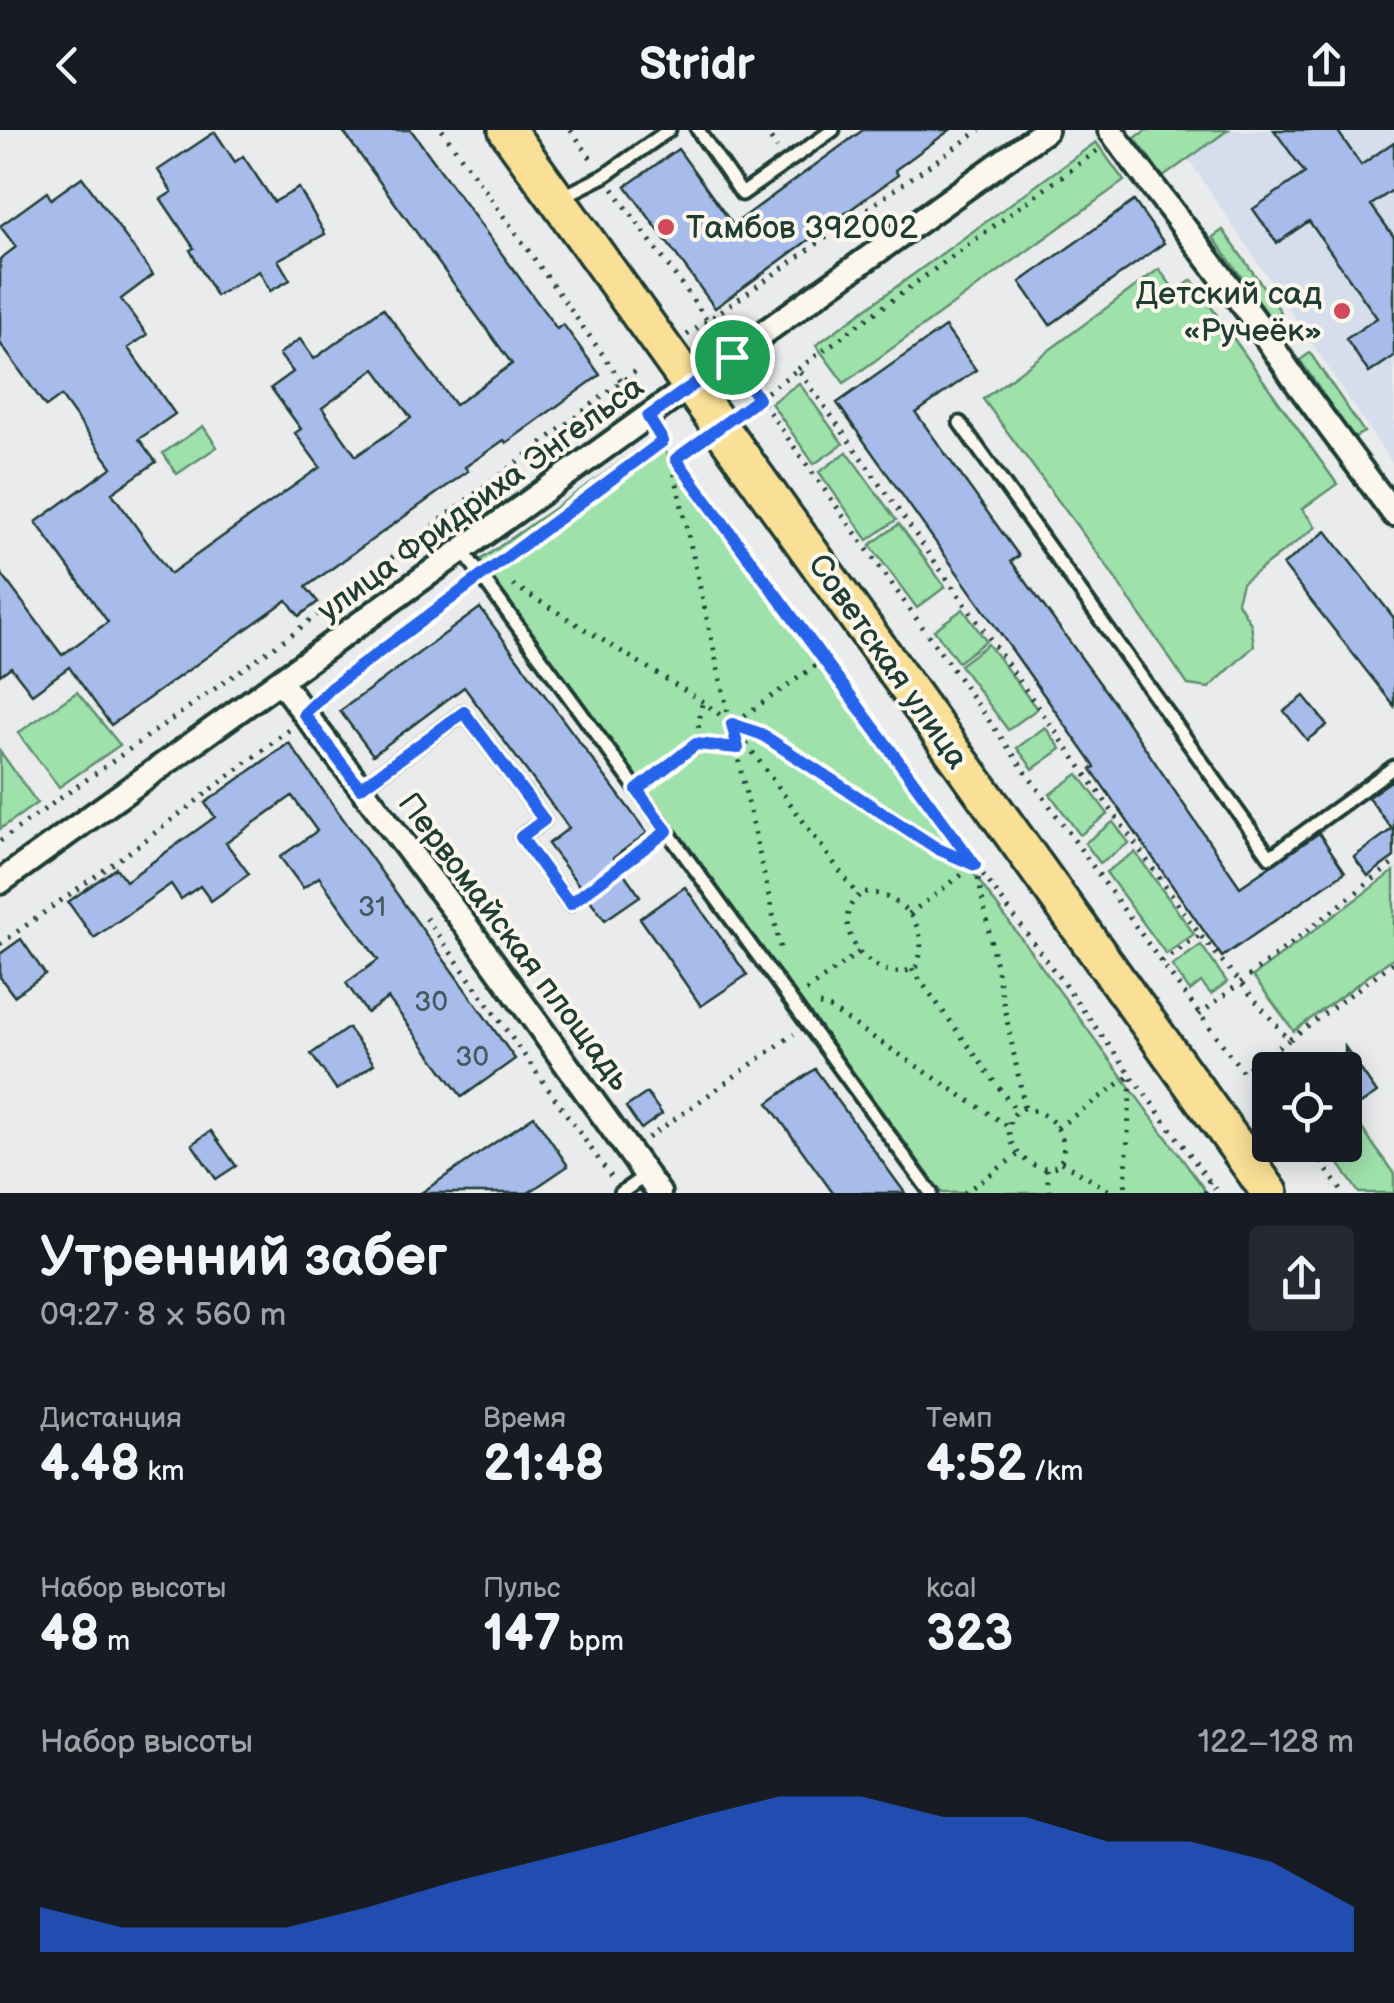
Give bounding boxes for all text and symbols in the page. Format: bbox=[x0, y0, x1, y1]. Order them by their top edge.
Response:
icon: back bbox=[40, 38, 95, 93]
text: Stridr bbox=[639, 38, 755, 93]
icon: share bbox=[1299, 38, 1354, 93]
place label: Тамбов 392002 bbox=[686, 209, 918, 248]
marker: Тамбов 392002 bbox=[655, 216, 677, 238]
place label: Детский сад «Ручеёк» bbox=[1136, 275, 1322, 351]
marker: Детский сад «Ручеёк» bbox=[1331, 300, 1353, 322]
pin bbox=[690, 315, 775, 400]
icon: arrive bbox=[705, 330, 760, 385]
street label: улица Фридриха Энгельса bbox=[310, 368, 652, 631]
street label: Советская улица bbox=[799, 547, 976, 777]
street label: Первомайская площадь bbox=[389, 785, 639, 1099]
house number: 31 bbox=[358, 891, 386, 924]
house number: 30 bbox=[414, 986, 448, 1019]
house number: 30 bbox=[455, 1041, 489, 1074]
map controls bbox=[1252, 1052, 1362, 1162]
button: locate bbox=[1252, 1052, 1362, 1162]
text: Утренний забег bbox=[40, 1225, 448, 1292]
button: share bbox=[1249, 1226, 1354, 1331]
text: 09:27 · 8 × 560 m bbox=[40, 1296, 286, 1335]
text: Дистанция bbox=[40, 1402, 182, 1435]
text: Время bbox=[483, 1402, 566, 1435]
text: Темп bbox=[926, 1402, 993, 1435]
text: 4.48 bbox=[40, 1435, 140, 1495]
text: 21:48 bbox=[483, 1435, 604, 1495]
text: 4:52 bbox=[926, 1435, 1026, 1495]
text: km bbox=[140, 1455, 184, 1488]
text: /km bbox=[1026, 1455, 1083, 1488]
text: Набор высоты bbox=[40, 1572, 226, 1605]
text: Пульс bbox=[483, 1572, 560, 1605]
text: kcal bbox=[926, 1572, 976, 1605]
text: 48 bbox=[40, 1605, 100, 1665]
text: 147 bbox=[483, 1605, 561, 1665]
text: 323 bbox=[926, 1605, 1013, 1665]
text: m bbox=[100, 1625, 130, 1658]
text: bpm bbox=[561, 1625, 624, 1658]
text: Набор высоты bbox=[40, 1723, 253, 1762]
text: 122–128 m bbox=[1198, 1723, 1354, 1762]

